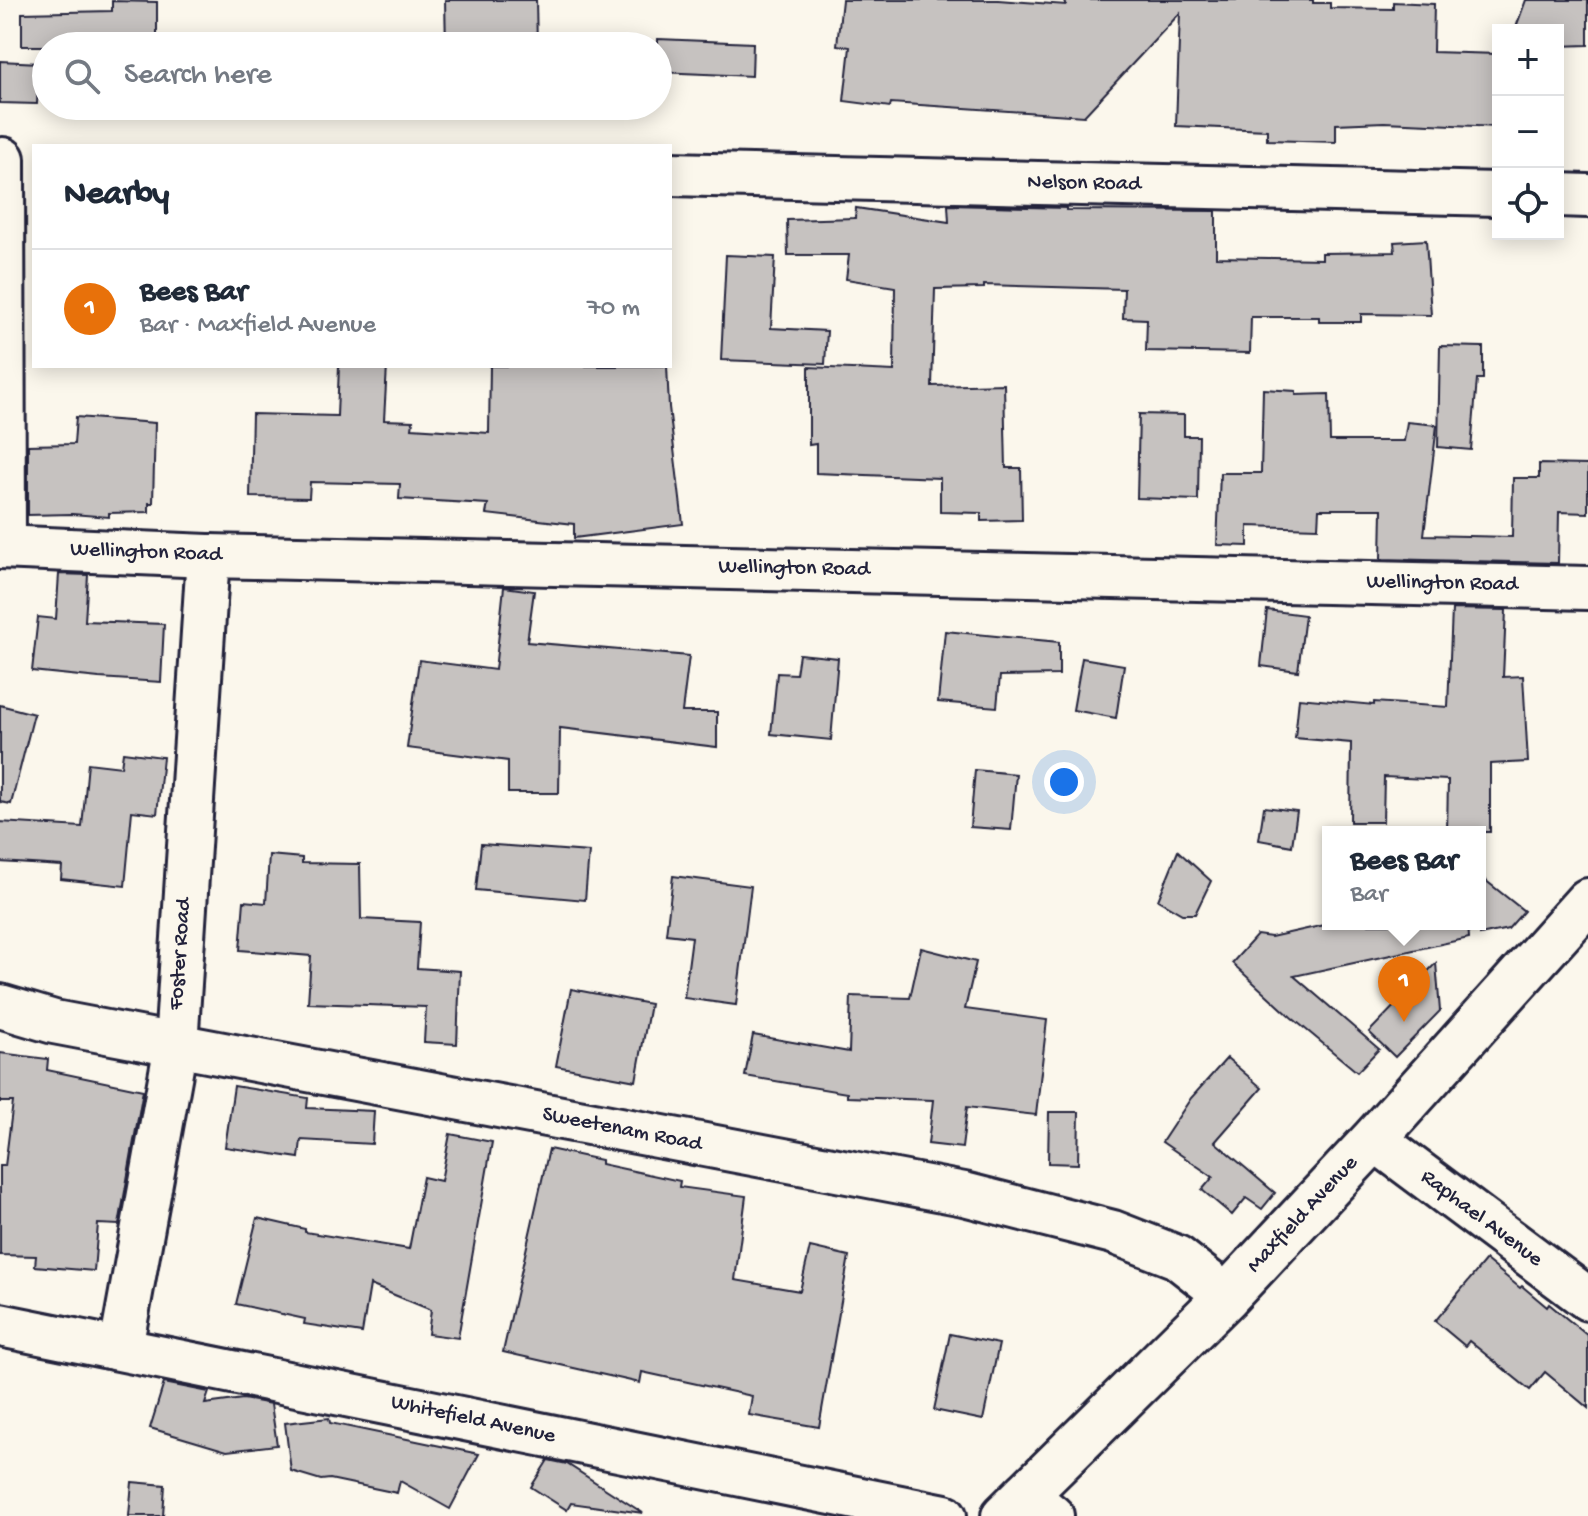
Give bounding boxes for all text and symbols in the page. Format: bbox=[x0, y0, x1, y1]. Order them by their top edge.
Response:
map controls bbox=[1492, 24, 1564, 240]
button: + bbox=[1492, 24, 1564, 96]
search box bbox=[32, 32, 672, 120]
icon: search bbox=[60, 54, 104, 98]
text: Search here bbox=[124, 59, 272, 94]
button: − bbox=[1492, 96, 1564, 168]
button: locate bbox=[1492, 168, 1564, 240]
street label: Nelson Road bbox=[1027, 170, 1143, 198]
text: Nearby bbox=[64, 176, 169, 216]
text: Bees Bar bbox=[140, 276, 247, 311]
text: 1 bbox=[85, 294, 95, 325]
text: 70 m bbox=[587, 294, 640, 325]
text: Bar · Maxfield Avenue bbox=[140, 311, 376, 342]
street label: Wellington Road bbox=[70, 537, 224, 569]
street label: Wellington Road bbox=[718, 555, 872, 583]
street label: Wellington Road bbox=[1366, 570, 1520, 598]
your location bbox=[1044, 762, 1084, 802]
popup bbox=[1322, 826, 1486, 930]
text: Bees Bar bbox=[1350, 845, 1458, 880]
text: Bar bbox=[1350, 880, 1387, 911]
street label: Foster Road bbox=[164, 895, 198, 1012]
pin: 1 bbox=[1378, 956, 1430, 1022]
street label: Sweetenam Road bbox=[540, 1102, 706, 1159]
street label: Maxfield Avenue bbox=[1242, 1150, 1364, 1279]
street label: Raphael Avenue bbox=[1415, 1165, 1548, 1274]
street label: Whitefield Avenue bbox=[388, 1390, 558, 1450]

